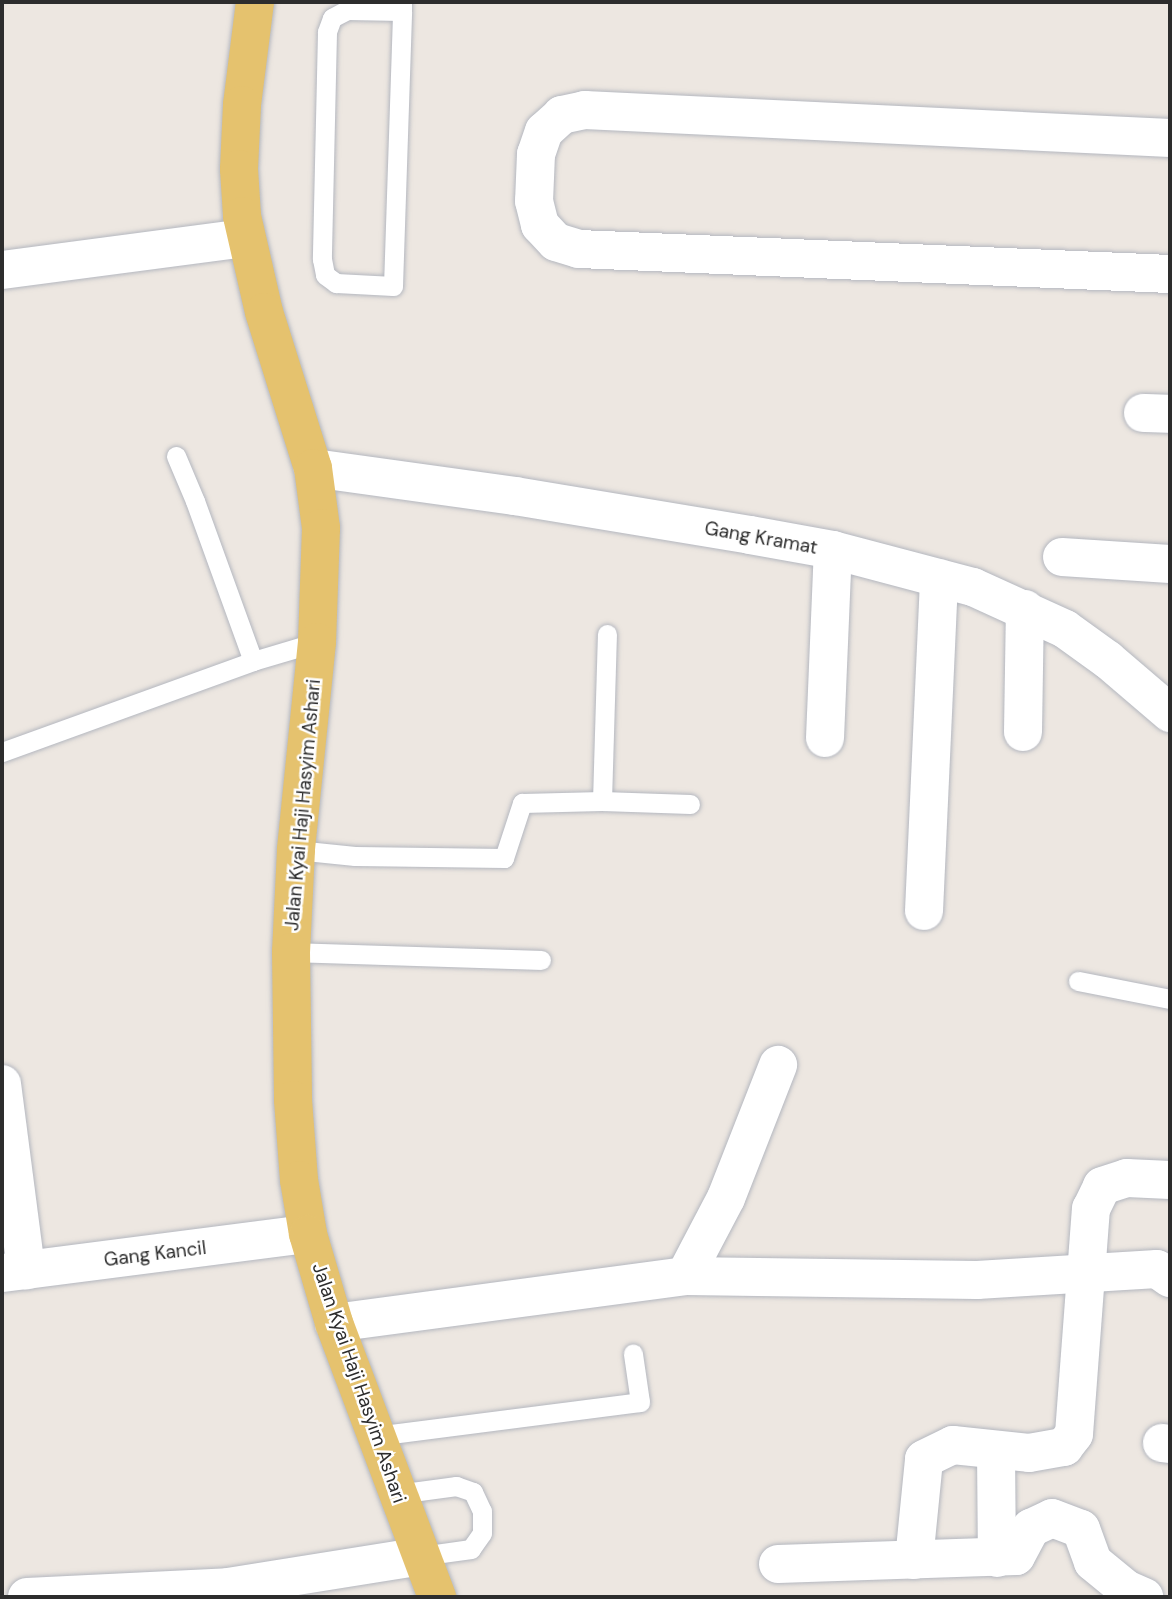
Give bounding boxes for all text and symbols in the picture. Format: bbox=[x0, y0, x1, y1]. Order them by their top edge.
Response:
street label: Gang Kramat bbox=[703, 517, 819, 559]
street label: Jalan Kyai Haji Hasyim Ashari bbox=[281, 678, 325, 932]
street label: Gang Kancil bbox=[103, 1236, 207, 1272]
street label: Jalan Kyai Haji Hasyim Ashari bbox=[307, 1260, 411, 1506]

